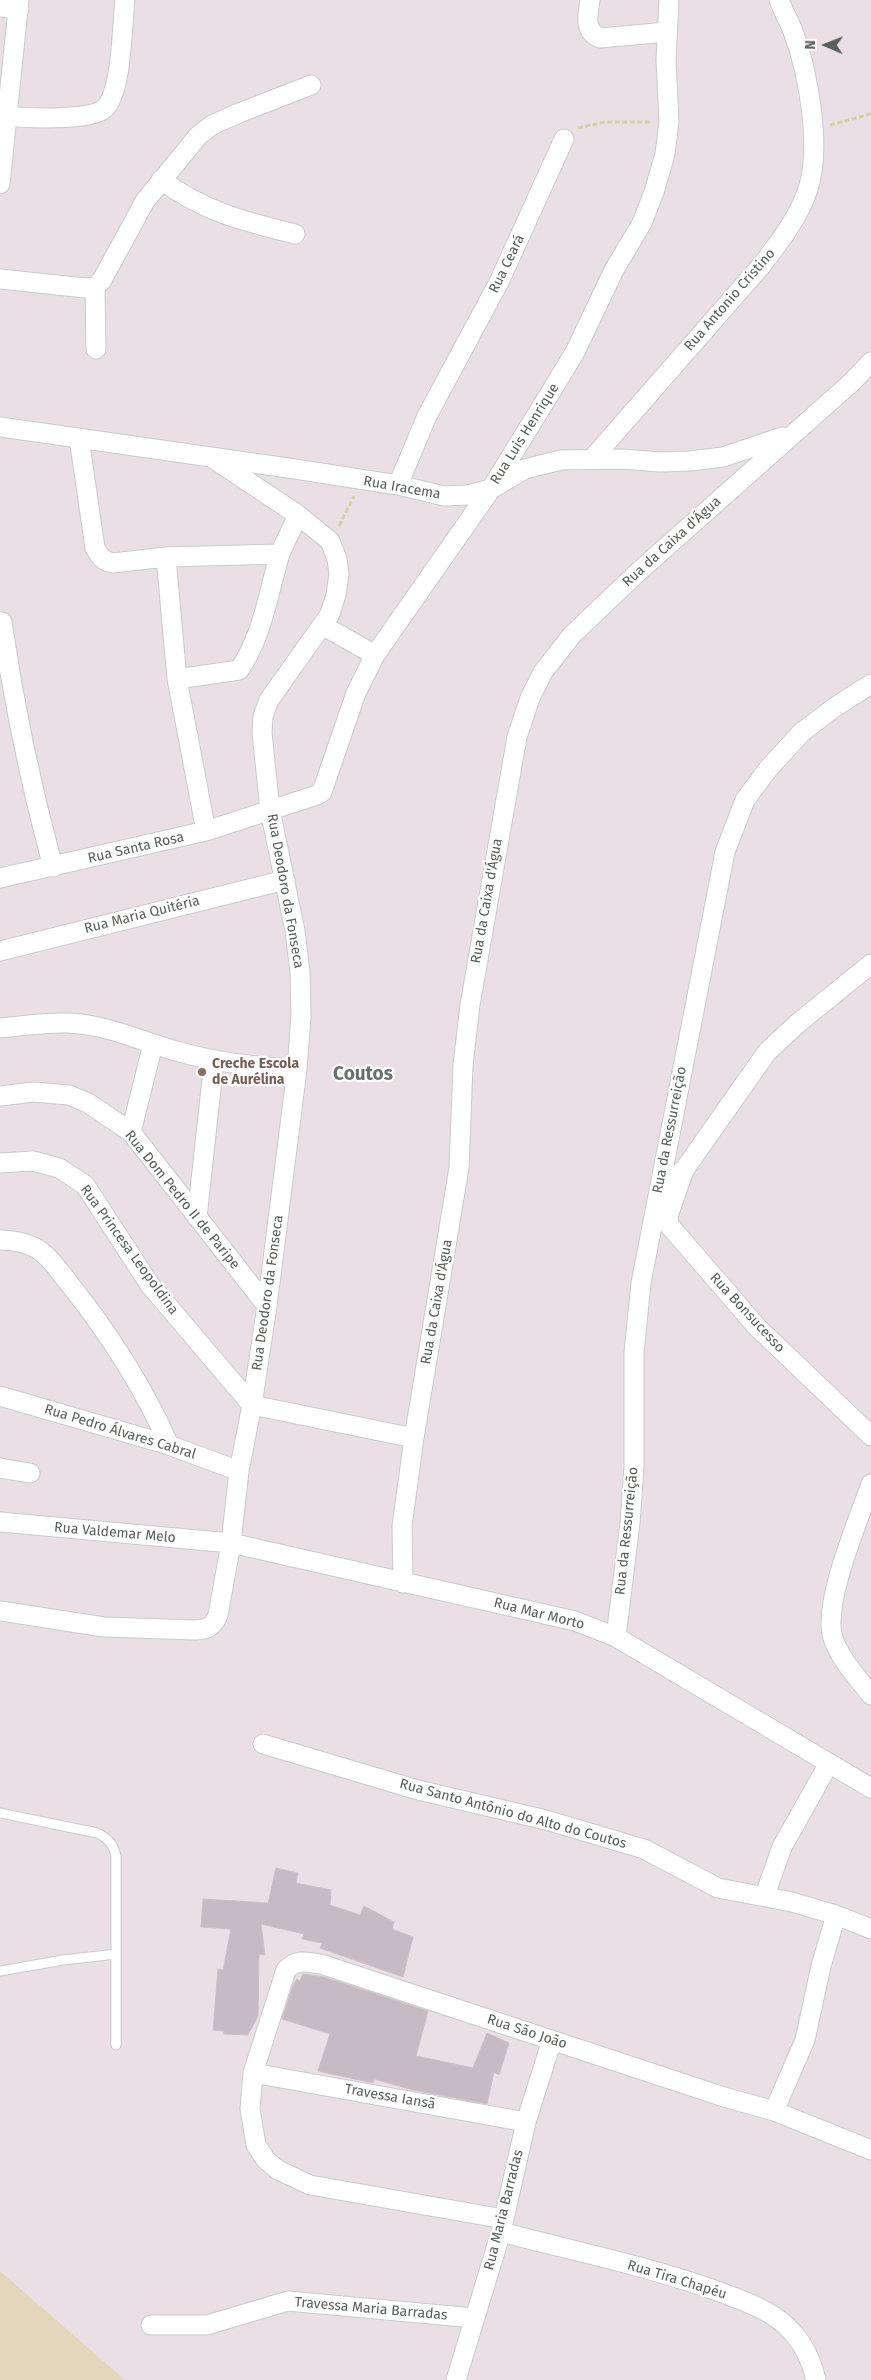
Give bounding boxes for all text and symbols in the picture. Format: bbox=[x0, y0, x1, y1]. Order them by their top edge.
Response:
north arrow bbox=[801, 20, 851, 70]
text: N bbox=[802, 40, 819, 50]
street label: Rua Ceará bbox=[486, 232, 528, 296]
street label: Rua Antonio Cristino bbox=[681, 245, 779, 355]
street label: Rua Luis Henrique bbox=[487, 380, 563, 488]
street label: Rua Iracema bbox=[362, 473, 442, 503]
street label: Rua da Caixa d'Água bbox=[619, 493, 725, 591]
street label: Rua Deodoro da Fonseca bbox=[263, 812, 307, 970]
street label: Rua Santa Rosa bbox=[86, 829, 186, 867]
street label: Rua da Caixa d'Água bbox=[468, 837, 506, 965]
street label: Rua Maria Quitéria bbox=[83, 893, 201, 937]
place label: Creche Escola de Aurélina bbox=[212, 1056, 299, 1088]
district label: Coutos bbox=[333, 1064, 393, 1086]
street label: Rua da Ressurreição bbox=[649, 1065, 691, 1195]
marker: Creche Escola de Aurélina bbox=[196, 1066, 208, 1078]
street label: Rua Dom Pedro II de Paripe bbox=[121, 1127, 243, 1273]
street label: Rua Princesa Leopoldina bbox=[76, 1182, 182, 1318]
street label: Rua Deodoro da Fonseca bbox=[249, 1214, 287, 1372]
street label: Rua da Caixa d'Água bbox=[418, 1238, 456, 1366]
street label: Rua Bonsucesso bbox=[706, 1270, 788, 1356]
street label: Rua Pedro Álvares Cabral bbox=[42, 1401, 198, 1463]
street label: Rua da Ressurreição bbox=[612, 1466, 642, 1596]
street label: Rua Valdemar Melo bbox=[53, 1519, 177, 1547]
street label: Rua Mar Morto bbox=[492, 1595, 586, 1633]
street label: Rua Santo Antônio do Alto do Coutos bbox=[398, 1776, 628, 1852]
street label: Rua São João bbox=[485, 2011, 569, 2053]
street label: Travessa Iansã bbox=[343, 2081, 437, 2113]
street label: Rua Maria Barradas bbox=[481, 2148, 527, 2272]
street label: Rua Tira Chapéu bbox=[625, 2257, 729, 2303]
street label: Travessa Maria Barradas bbox=[294, 2294, 448, 2324]

